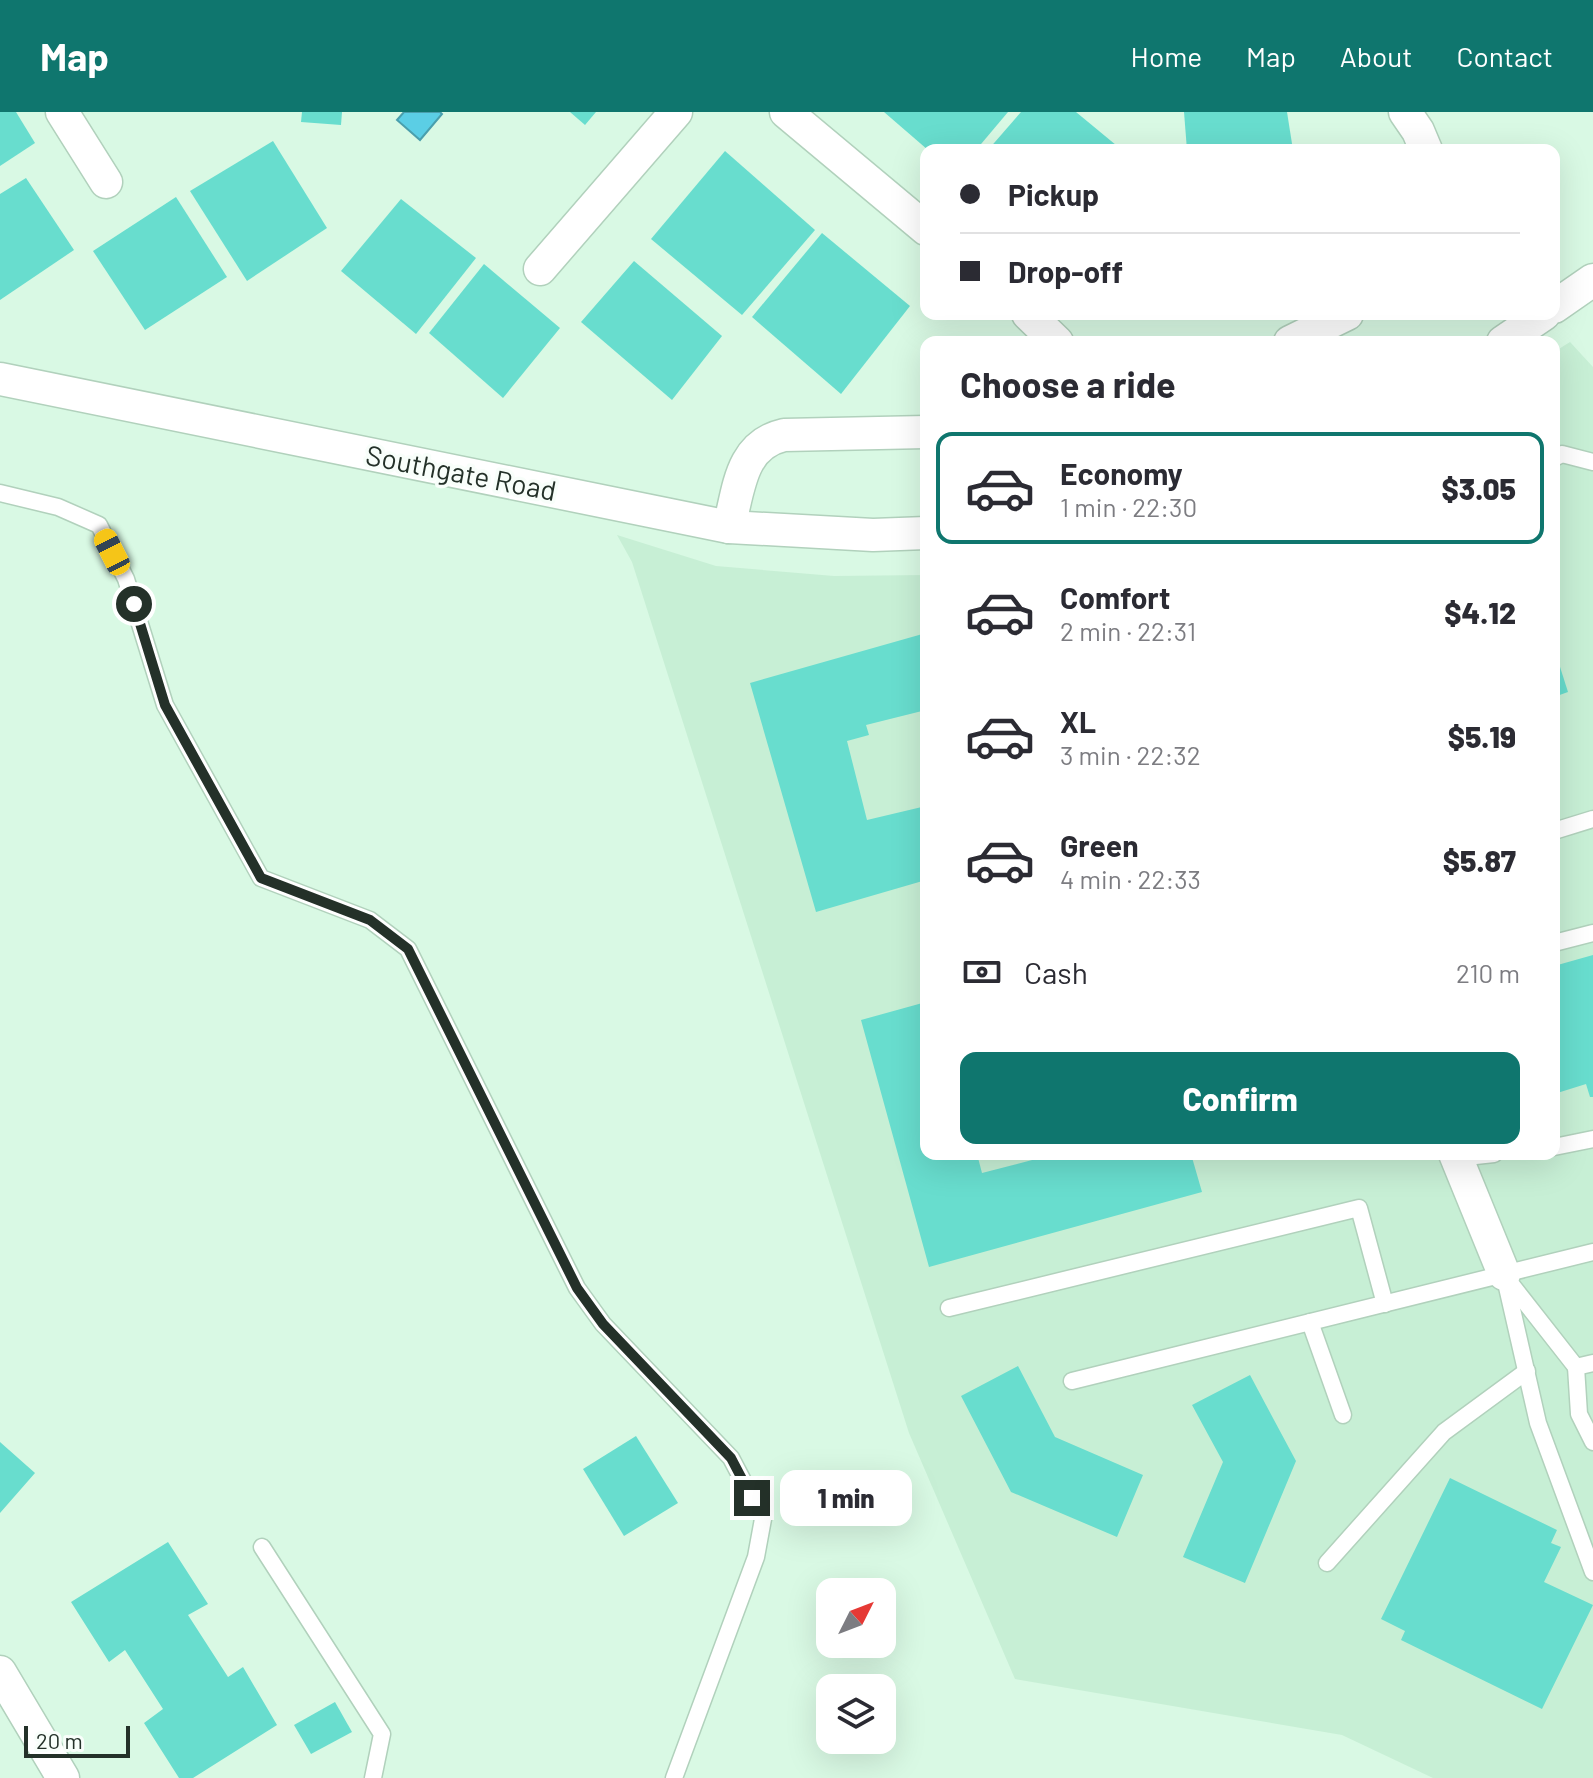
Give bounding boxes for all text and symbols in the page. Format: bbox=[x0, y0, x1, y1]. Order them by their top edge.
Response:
text: Map bbox=[40, 33, 109, 79]
text: Home bbox=[1131, 39, 1202, 73]
text: Map bbox=[1246, 39, 1296, 73]
text: About bbox=[1340, 39, 1412, 73]
text: Contact bbox=[1456, 39, 1553, 73]
text: Pickup bbox=[1008, 176, 1099, 212]
text: Drop-off bbox=[1008, 253, 1123, 289]
text: Choose a ride bbox=[960, 362, 1176, 405]
street label: Southgate Road bbox=[363, 437, 559, 507]
icon: car bbox=[964, 452, 1036, 524]
text: Economy bbox=[1060, 455, 1183, 491]
text: $3.05 bbox=[1441, 470, 1516, 506]
text: 1 min · 22:30 bbox=[1060, 491, 1197, 522]
car bbox=[90, 525, 134, 579]
icon: car bbox=[964, 576, 1036, 648]
text: Comfort bbox=[1060, 579, 1170, 615]
route start bbox=[116, 586, 152, 622]
text: $4.12 bbox=[1444, 594, 1516, 630]
text: 2 min · 22:31 bbox=[1060, 615, 1196, 646]
icon: car bbox=[964, 700, 1036, 772]
text: XL bbox=[1060, 703, 1096, 739]
text: $5.19 bbox=[1448, 718, 1516, 754]
text: 3 min · 22:32 bbox=[1060, 739, 1201, 770]
icon: car bbox=[964, 824, 1036, 896]
text: Green bbox=[1060, 827, 1139, 863]
text: $5.87 bbox=[1443, 842, 1516, 878]
text: 4 min · 22:33 bbox=[1060, 863, 1201, 894]
icon: cash bbox=[960, 950, 1004, 994]
text: Cash bbox=[1024, 954, 1088, 990]
text: 210 m bbox=[1456, 957, 1520, 988]
button: Confirm bbox=[960, 1052, 1520, 1144]
callout: 1 min bbox=[780, 1470, 912, 1526]
route end bbox=[734, 1480, 770, 1516]
text: 1 min bbox=[817, 1482, 875, 1513]
north arrow bbox=[816, 1578, 896, 1658]
map controls bbox=[816, 1578, 896, 1754]
button: layers bbox=[816, 1674, 896, 1754]
scale bar bbox=[24, 1722, 130, 1758]
text: 20 m bbox=[36, 1727, 83, 1753]

